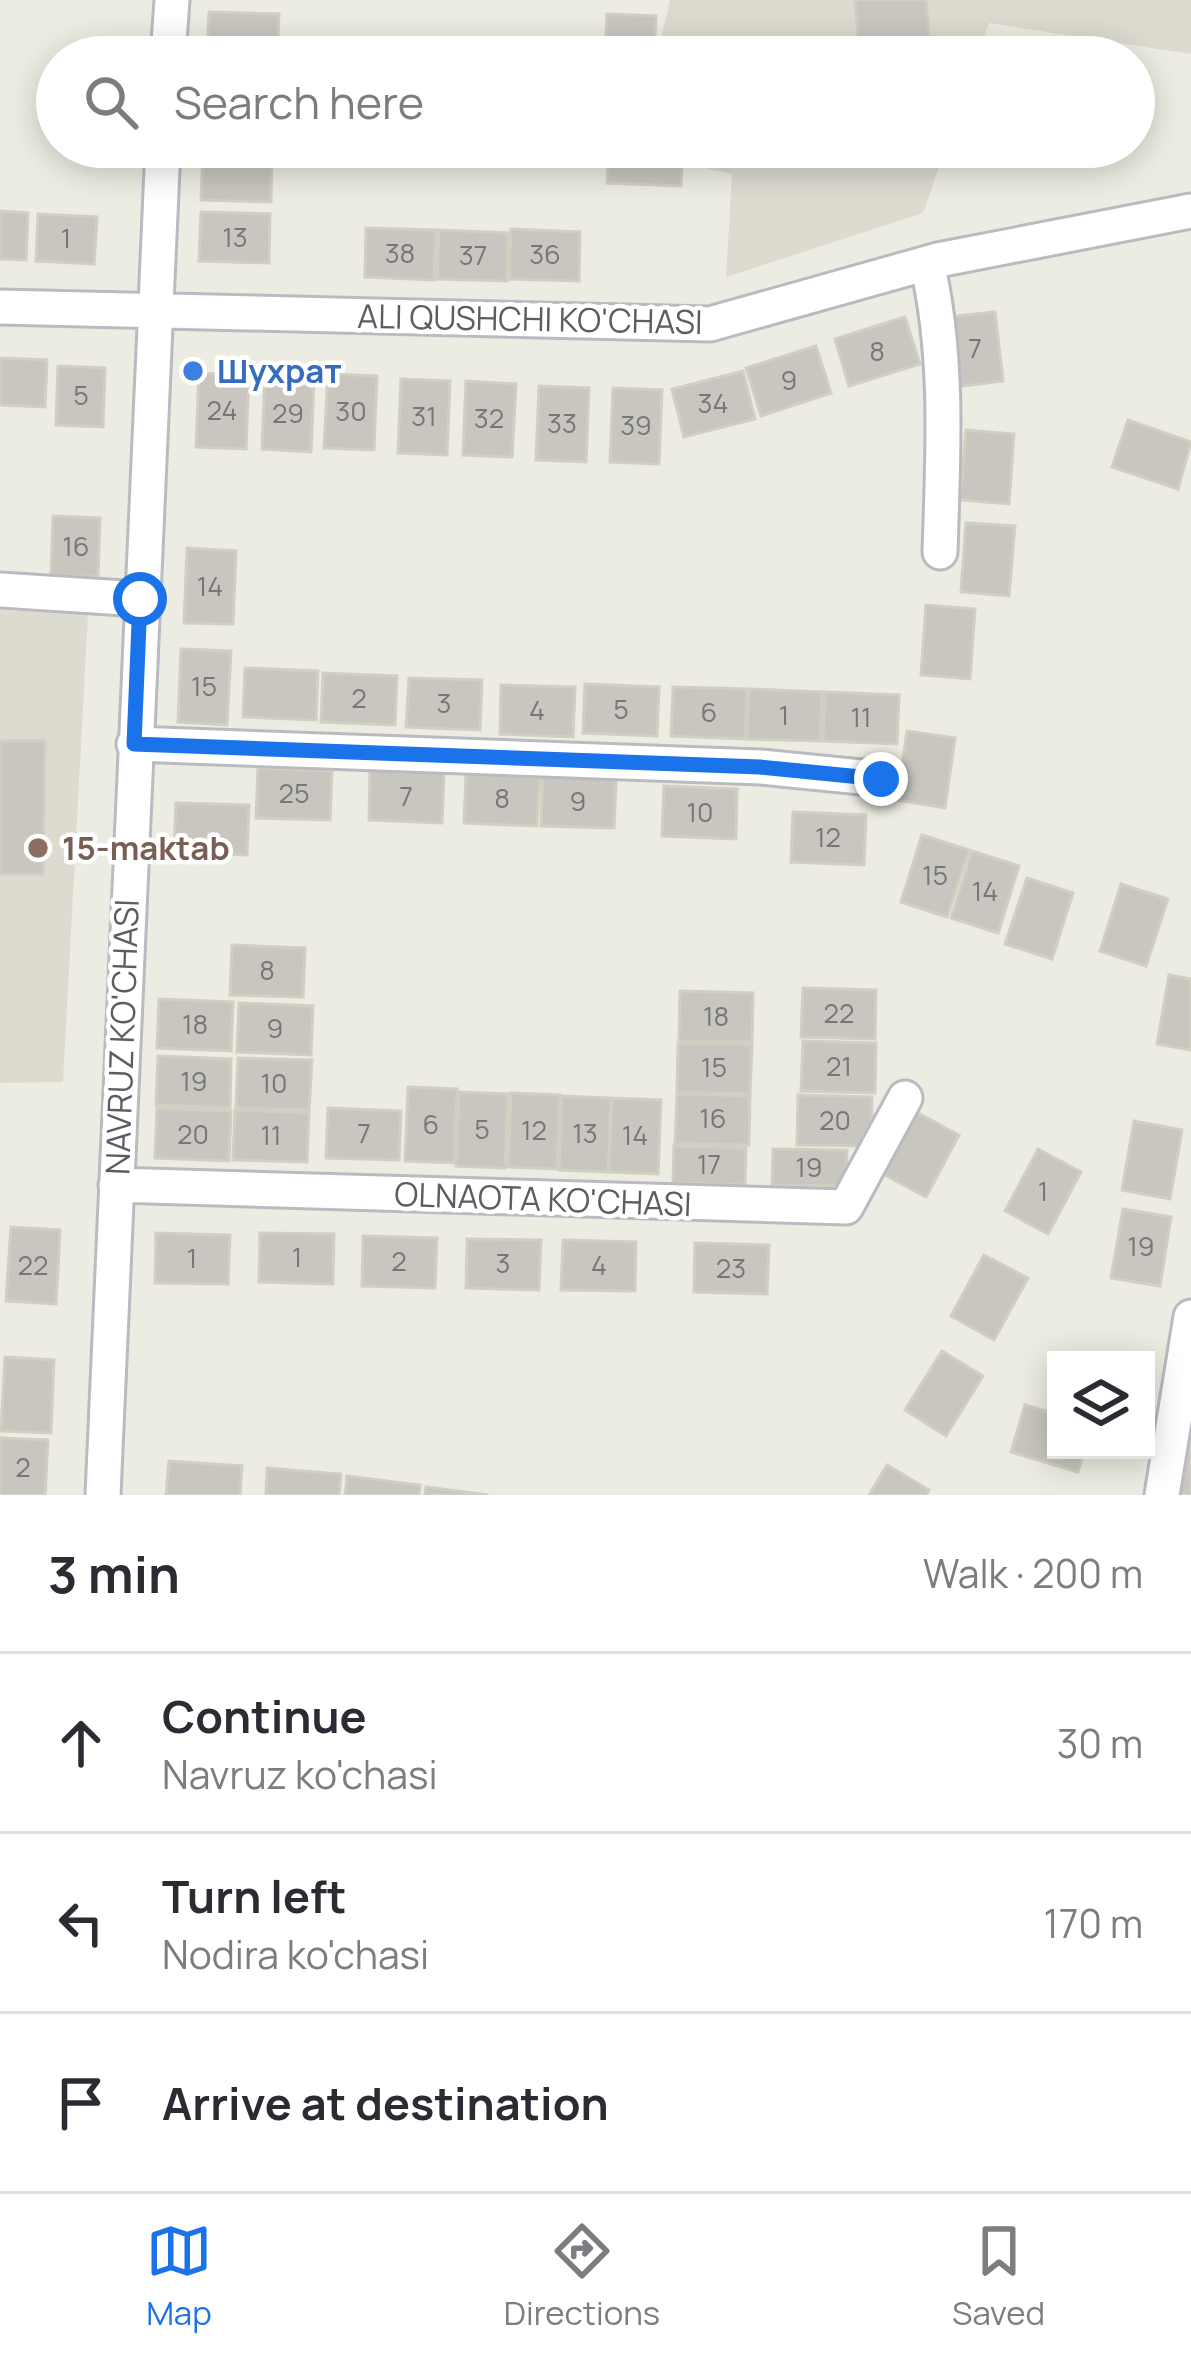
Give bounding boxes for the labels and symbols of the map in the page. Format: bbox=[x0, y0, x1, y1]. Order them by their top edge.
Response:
house number: 13 bbox=[222, 218, 248, 255]
house number: 1 bbox=[61, 219, 71, 256]
house number: 38 bbox=[385, 234, 415, 271]
house number: 36 bbox=[529, 235, 561, 272]
house number: 37 bbox=[459, 236, 487, 273]
street label: ALI QUSHCHI KO'CHASI bbox=[357, 293, 703, 344]
house number: 7 bbox=[968, 329, 982, 366]
house number: 8 bbox=[869, 332, 885, 369]
place label: Шухрат bbox=[217, 348, 342, 393]
marker: Шухрат bbox=[180, 358, 206, 384]
house number: 9 bbox=[781, 361, 797, 398]
house number: 5 bbox=[73, 376, 89, 413]
house number: 34 bbox=[698, 384, 728, 421]
house number: 24 bbox=[207, 391, 237, 428]
house number: 30 bbox=[335, 392, 367, 429]
house number: 29 bbox=[272, 394, 304, 431]
house number: 31 bbox=[411, 397, 437, 434]
house number: 32 bbox=[474, 399, 504, 436]
house number: 33 bbox=[547, 404, 577, 441]
house number: 39 bbox=[620, 406, 652, 443]
house number: 16 bbox=[62, 527, 90, 564]
house number: 14 bbox=[197, 567, 223, 604]
route start bbox=[113, 572, 167, 626]
house number: 15 bbox=[191, 667, 217, 704]
house number: 2 bbox=[351, 679, 367, 716]
house number: 3 bbox=[437, 684, 451, 721]
house number: 5 bbox=[613, 690, 629, 727]
house number: 4 bbox=[529, 691, 545, 728]
house number: 6 bbox=[701, 693, 717, 730]
house number: 1 bbox=[779, 696, 789, 733]
house number: 11 bbox=[850, 698, 872, 735]
route end bbox=[854, 752, 908, 806]
house number: 25 bbox=[279, 774, 309, 811]
house number: 7 bbox=[399, 777, 413, 814]
house number: 8 bbox=[494, 779, 510, 816]
house number: 9 bbox=[570, 782, 586, 819]
house number: 10 bbox=[687, 793, 714, 830]
house number: 12 bbox=[815, 818, 841, 855]
place label: 15-maktab bbox=[62, 825, 230, 870]
marker: 15-maktab bbox=[25, 835, 51, 861]
house number: 15 bbox=[922, 856, 948, 893]
house number: 14 bbox=[972, 872, 998, 909]
street label: NAVRUZ KO'CHASI bbox=[94, 898, 149, 1176]
house number: 8 bbox=[259, 951, 275, 988]
house number: 22 bbox=[824, 994, 854, 1031]
house number: 18 bbox=[703, 997, 729, 1034]
house number: 18 bbox=[182, 1005, 208, 1042]
house number: 9 bbox=[267, 1009, 283, 1046]
house number: 21 bbox=[826, 1047, 852, 1084]
house number: 15 bbox=[701, 1048, 727, 1085]
house number: 19 bbox=[180, 1062, 208, 1099]
house number: 10 bbox=[261, 1064, 288, 1101]
house number: 16 bbox=[699, 1099, 727, 1136]
house number: 20 bbox=[819, 1101, 851, 1138]
house number: 6 bbox=[423, 1105, 439, 1142]
house number: 5 bbox=[474, 1110, 490, 1147]
house number: 12 bbox=[521, 1111, 547, 1148]
house number: 7 bbox=[357, 1114, 371, 1151]
house number: 13 bbox=[572, 1114, 598, 1151]
house number: 20 bbox=[177, 1115, 209, 1152]
house number: 11 bbox=[260, 1116, 282, 1153]
house number: 14 bbox=[622, 1116, 648, 1153]
house number: 17 bbox=[697, 1145, 721, 1182]
house number: 19 bbox=[795, 1148, 823, 1185]
street label: OLNAOTA KO'CHASI bbox=[394, 1171, 692, 1226]
house number: 1 bbox=[1038, 1172, 1048, 1209]
house number: 19 bbox=[1127, 1227, 1155, 1264]
house number: 1 bbox=[292, 1238, 302, 1275]
house number: 1 bbox=[187, 1239, 197, 1276]
house number: 2 bbox=[391, 1242, 407, 1279]
house number: 3 bbox=[496, 1244, 510, 1281]
house number: 22 bbox=[18, 1246, 48, 1283]
house number: 4 bbox=[591, 1246, 607, 1283]
house number: 23 bbox=[716, 1249, 746, 1286]
house number: 2 bbox=[15, 1448, 31, 1485]

